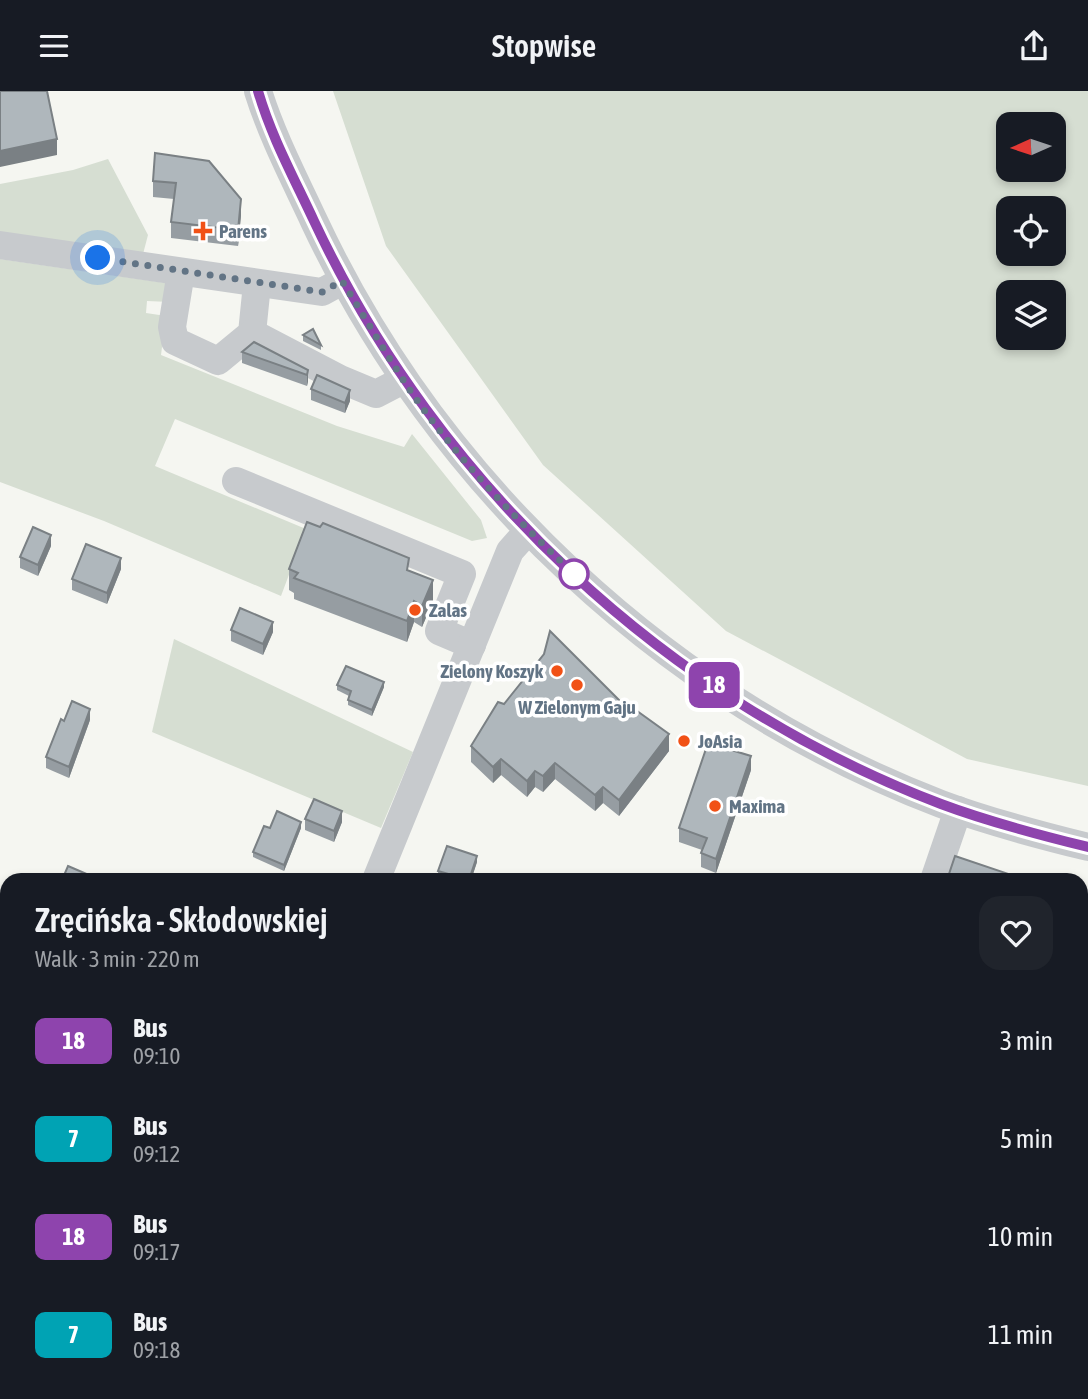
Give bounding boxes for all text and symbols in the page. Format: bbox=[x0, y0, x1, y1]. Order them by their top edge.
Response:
icon: menu bbox=[35, 27, 73, 65]
text: Stopwise bbox=[492, 27, 596, 64]
icon: share bbox=[1015, 27, 1053, 65]
north arrow bbox=[996, 112, 1066, 182]
map controls bbox=[996, 112, 1066, 350]
button: locate bbox=[996, 196, 1066, 266]
place label: Parens bbox=[219, 220, 267, 242]
marker: Parens bbox=[193, 221, 213, 241]
your location bbox=[80, 240, 115, 275]
button: layers bbox=[996, 280, 1066, 350]
unlabelled marker bbox=[559, 559, 589, 589]
place label: Zalas bbox=[429, 599, 467, 621]
marker: Zalas bbox=[407, 602, 423, 618]
place label: Zielony Koszyk bbox=[440, 660, 544, 682]
line badge: 18 bbox=[682, 662, 746, 708]
marker: Zielony Koszyk bbox=[549, 663, 565, 679]
text: 18 bbox=[703, 671, 725, 698]
marker: W Zielonym Gaju bbox=[569, 677, 585, 693]
place label: W Zielonym Gaju bbox=[517, 696, 636, 718]
place label: JoAsia bbox=[697, 730, 742, 752]
marker: JoAsia bbox=[676, 733, 692, 749]
place label: Maxima bbox=[729, 795, 785, 817]
marker: Maxima bbox=[707, 798, 723, 814]
button: heart bbox=[979, 896, 1053, 970]
text: Zręcińska - Skłodowskiej bbox=[35, 901, 328, 939]
text: Walk · 3 min · 220 m bbox=[35, 946, 199, 972]
text: Bus bbox=[133, 1013, 167, 1043]
text: 3 min bbox=[1000, 1026, 1053, 1056]
text: 18 bbox=[62, 1027, 85, 1054]
text: 09:10 bbox=[133, 1043, 180, 1069]
text: Bus bbox=[133, 1111, 167, 1141]
text: 5 min bbox=[1000, 1124, 1053, 1154]
text: 7 bbox=[68, 1125, 79, 1152]
text: 09:12 bbox=[133, 1141, 180, 1167]
text: Bus bbox=[133, 1209, 167, 1239]
text: 10 min bbox=[988, 1222, 1053, 1252]
text: 18 bbox=[62, 1223, 85, 1250]
text: 09:17 bbox=[133, 1239, 180, 1265]
text: Bus bbox=[133, 1307, 167, 1337]
text: 11 min bbox=[988, 1320, 1053, 1350]
text: 7 bbox=[68, 1321, 79, 1348]
text: 09:18 bbox=[133, 1337, 180, 1363]

